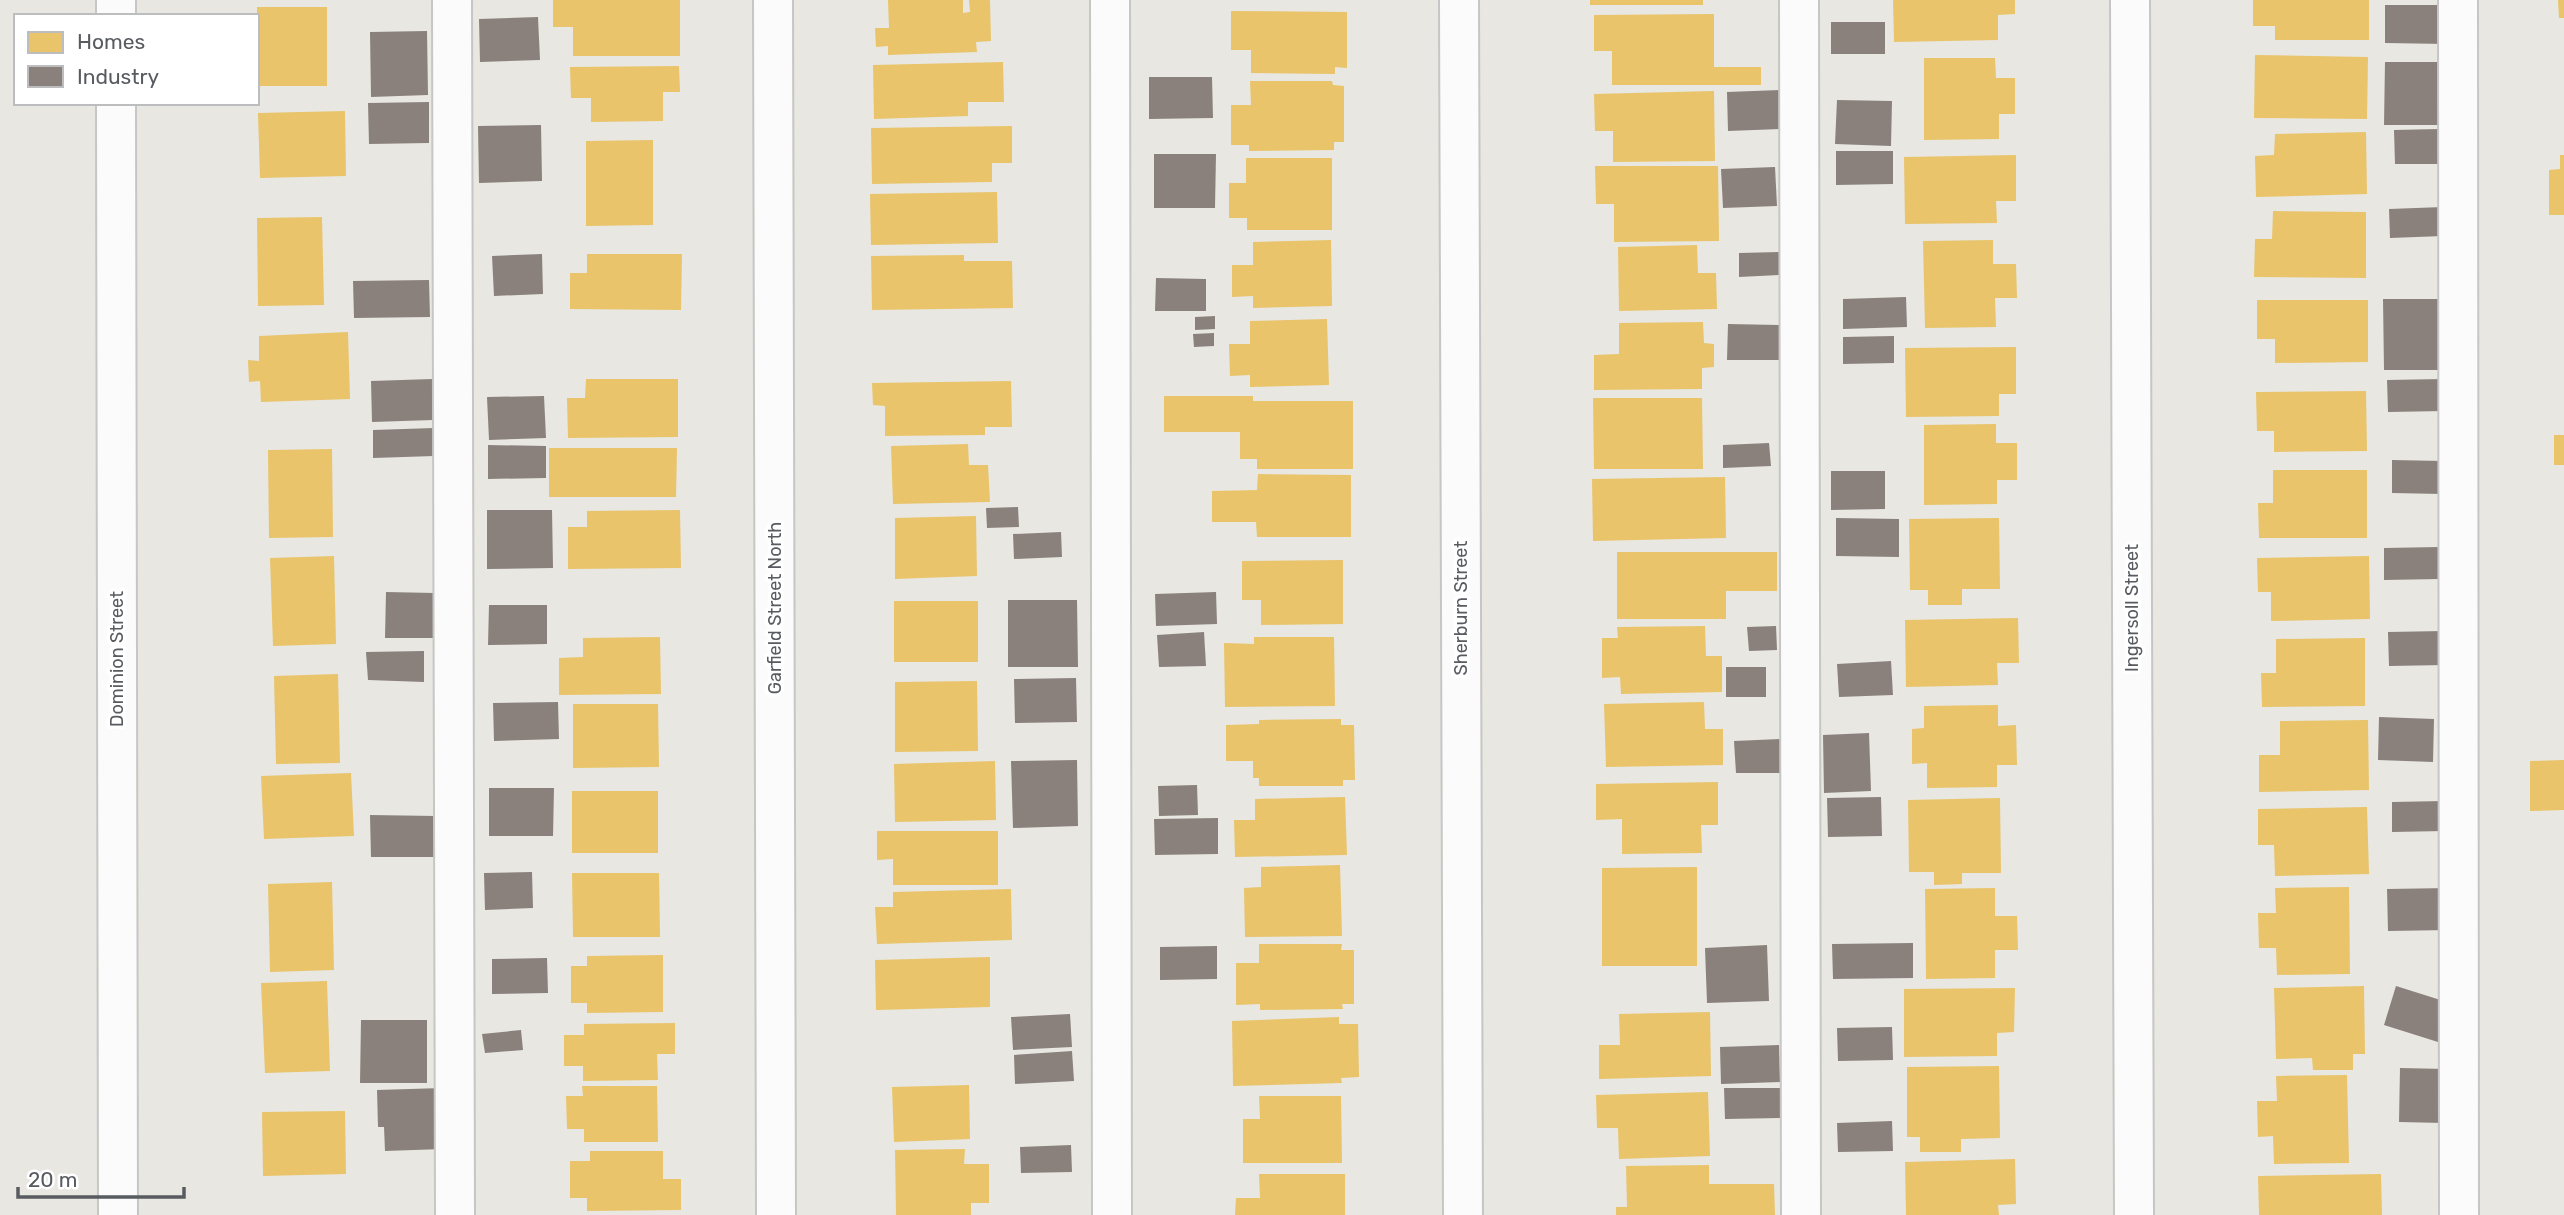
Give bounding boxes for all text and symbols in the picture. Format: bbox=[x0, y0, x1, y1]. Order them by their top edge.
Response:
legend bbox=[14, 14, 259, 105]
text: Homes bbox=[77, 29, 145, 54]
text: Industry bbox=[77, 64, 159, 89]
street label: Garfield Street North bbox=[764, 522, 786, 694]
street label: Sherburn Street bbox=[1450, 541, 1472, 675]
street label: Ingersoll Street bbox=[2121, 544, 2143, 672]
street label: Dominion Street bbox=[106, 591, 128, 727]
scale bar bbox=[18, 1156, 184, 1200]
text: 20 m bbox=[28, 1167, 77, 1192]

